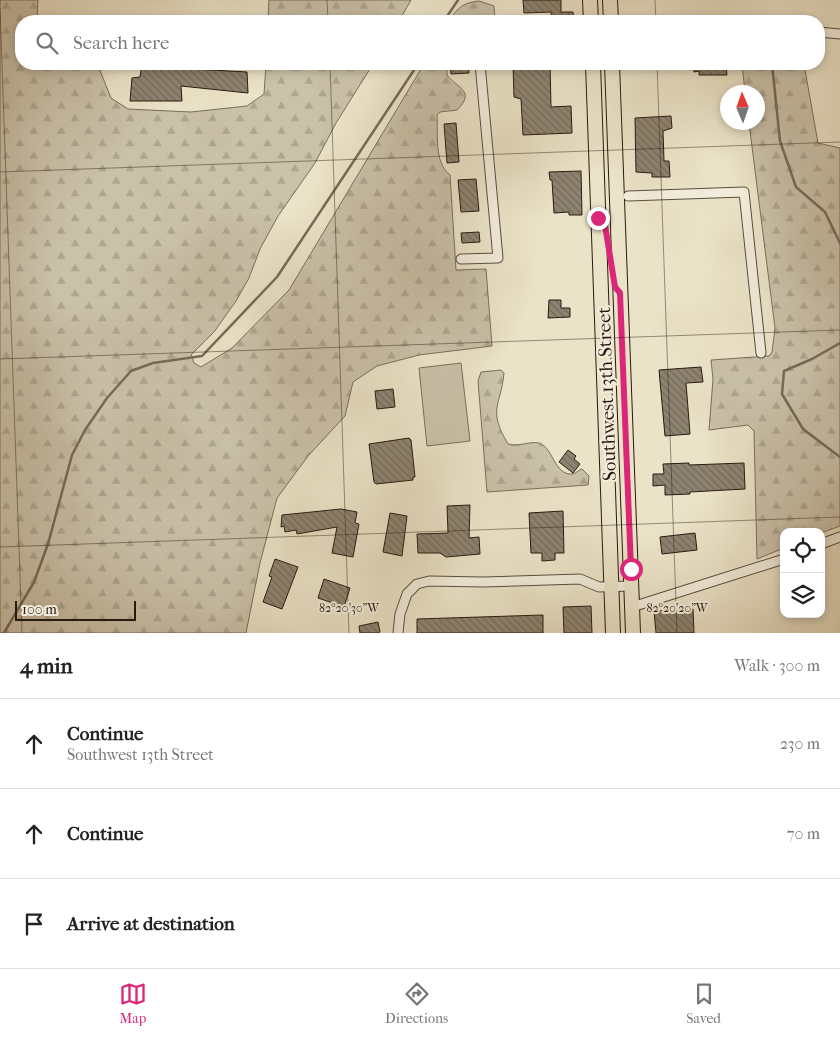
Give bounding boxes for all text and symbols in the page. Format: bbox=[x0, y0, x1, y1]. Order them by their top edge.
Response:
search box bbox=[15, 15, 825, 70]
icon: search bbox=[33, 29, 61, 57]
text: Search here bbox=[73, 32, 169, 54]
north arrow bbox=[720, 85, 765, 130]
route end bbox=[587, 207, 610, 230]
street label: Southwest 13th Street bbox=[593, 306, 621, 481]
map controls bbox=[780, 528, 825, 618]
button: locate bbox=[780, 528, 825, 573]
route start bbox=[620, 558, 643, 581]
button: layers bbox=[780, 573, 825, 618]
scale bar bbox=[15, 598, 136, 621]
text: 100 m bbox=[22, 601, 57, 618]
text: 82°20'30"W bbox=[319, 601, 380, 615]
text: 82°20'20"W bbox=[646, 601, 709, 615]
text: 4 min bbox=[20, 654, 73, 678]
text: Walk · 300 m bbox=[734, 656, 820, 675]
text: Continue bbox=[67, 723, 143, 745]
icon: ahead bbox=[20, 730, 48, 758]
text: 230 m bbox=[780, 734, 820, 753]
text: Southwest 13th Street bbox=[67, 745, 214, 764]
icon: ahead bbox=[20, 820, 48, 848]
text: Continue bbox=[67, 823, 143, 845]
text: 70 m bbox=[787, 824, 820, 843]
icon: arrive bbox=[20, 910, 48, 938]
text: Arrive at destination bbox=[67, 913, 235, 935]
tab: Map bbox=[119, 980, 147, 1027]
tab: Directions bbox=[385, 980, 448, 1027]
tab: Saved bbox=[686, 980, 721, 1027]

